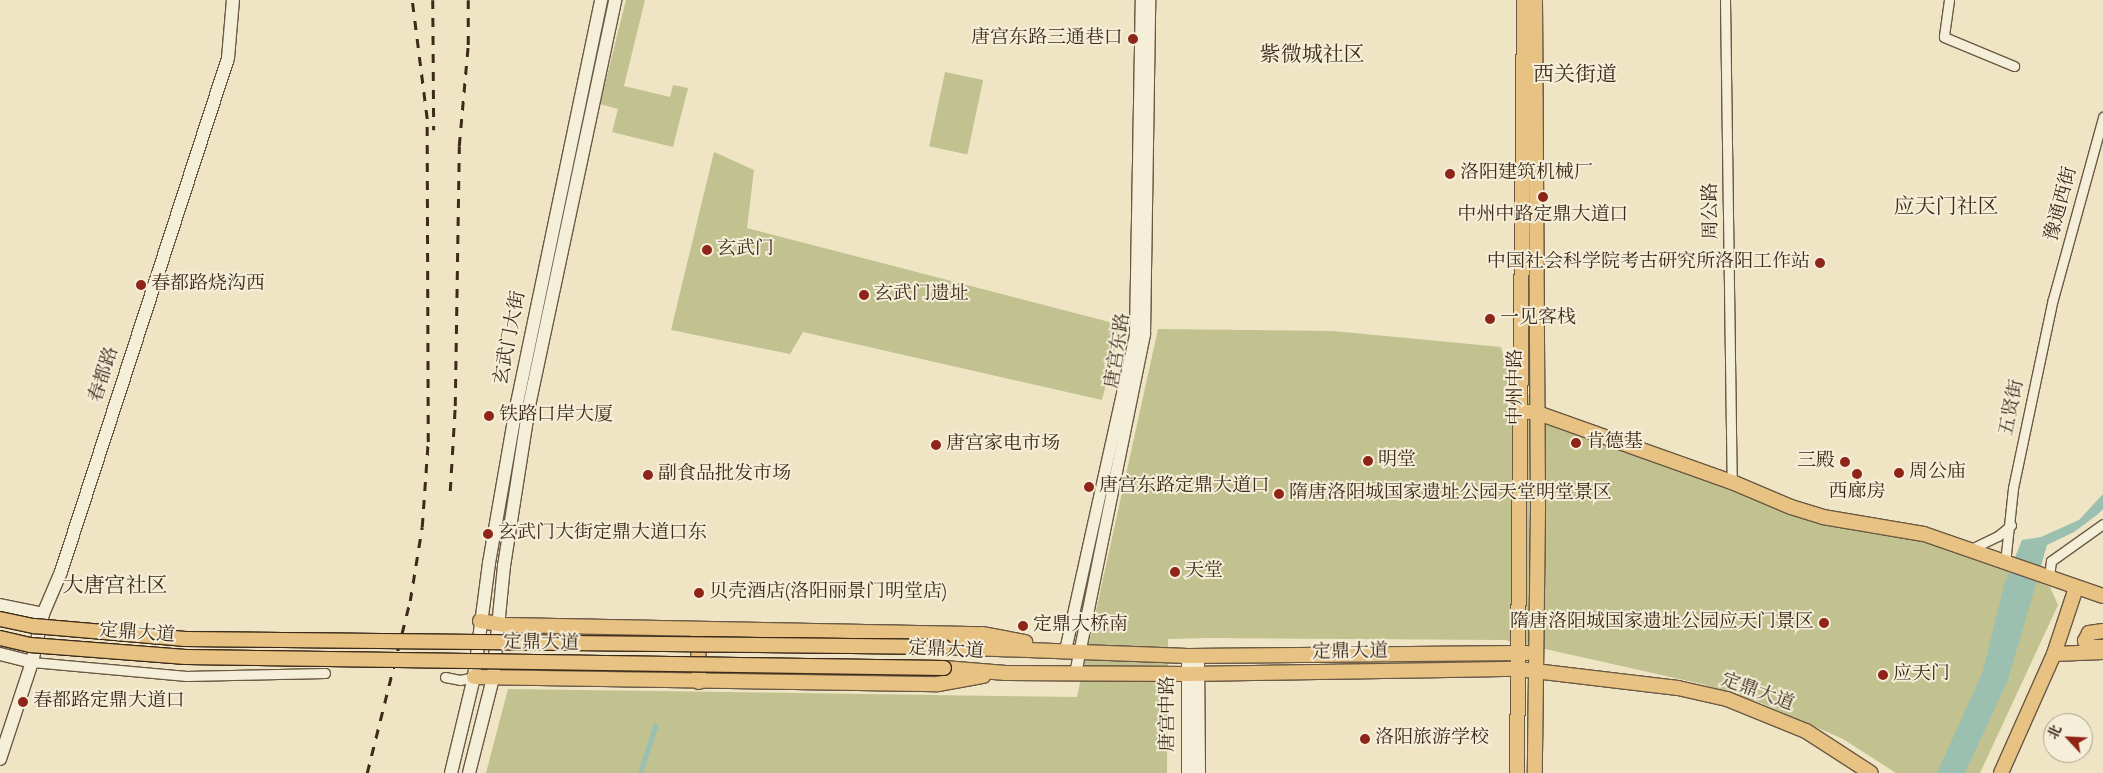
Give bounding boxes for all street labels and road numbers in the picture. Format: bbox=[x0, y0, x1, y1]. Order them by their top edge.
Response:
street label: 豫通西街 bbox=[2041, 164, 2083, 244]
street label: 周公路 bbox=[1700, 182, 1724, 240]
street label: 玄武门大街 bbox=[491, 289, 531, 387]
street label: 唐宫东路 bbox=[1102, 312, 1136, 390]
street label: 春都路 bbox=[85, 344, 125, 406]
street label: 中州中路 bbox=[1506, 349, 1528, 425]
street label: 五贤街 bbox=[1996, 378, 2030, 438]
street label: 定鼎大道 bbox=[98, 620, 176, 648]
street label: 定鼎大道 bbox=[503, 632, 579, 656]
street label: 定鼎大道 bbox=[907, 638, 985, 664]
street label: 定鼎大道 bbox=[1312, 641, 1388, 665]
street label: 定鼎大道 bbox=[1717, 669, 1797, 717]
street label: 唐宫中路 bbox=[1158, 676, 1180, 752]

